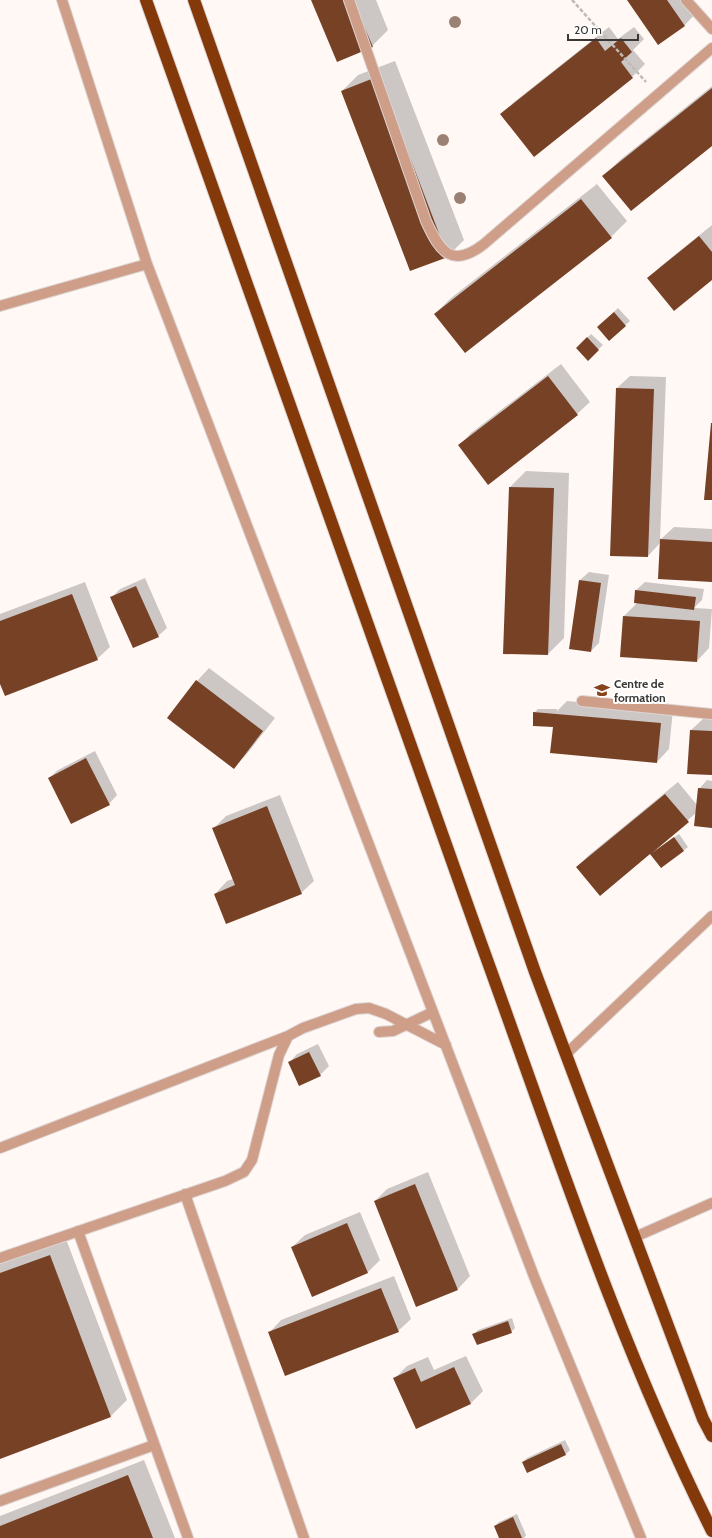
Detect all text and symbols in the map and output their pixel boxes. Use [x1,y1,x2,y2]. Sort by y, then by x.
scale bar [568,16,638,42]
text: 20 m [574,22,602,37]
place label: Centre de formation [614,676,666,705]
school or university icon: Centre de formation [593,681,611,699]

